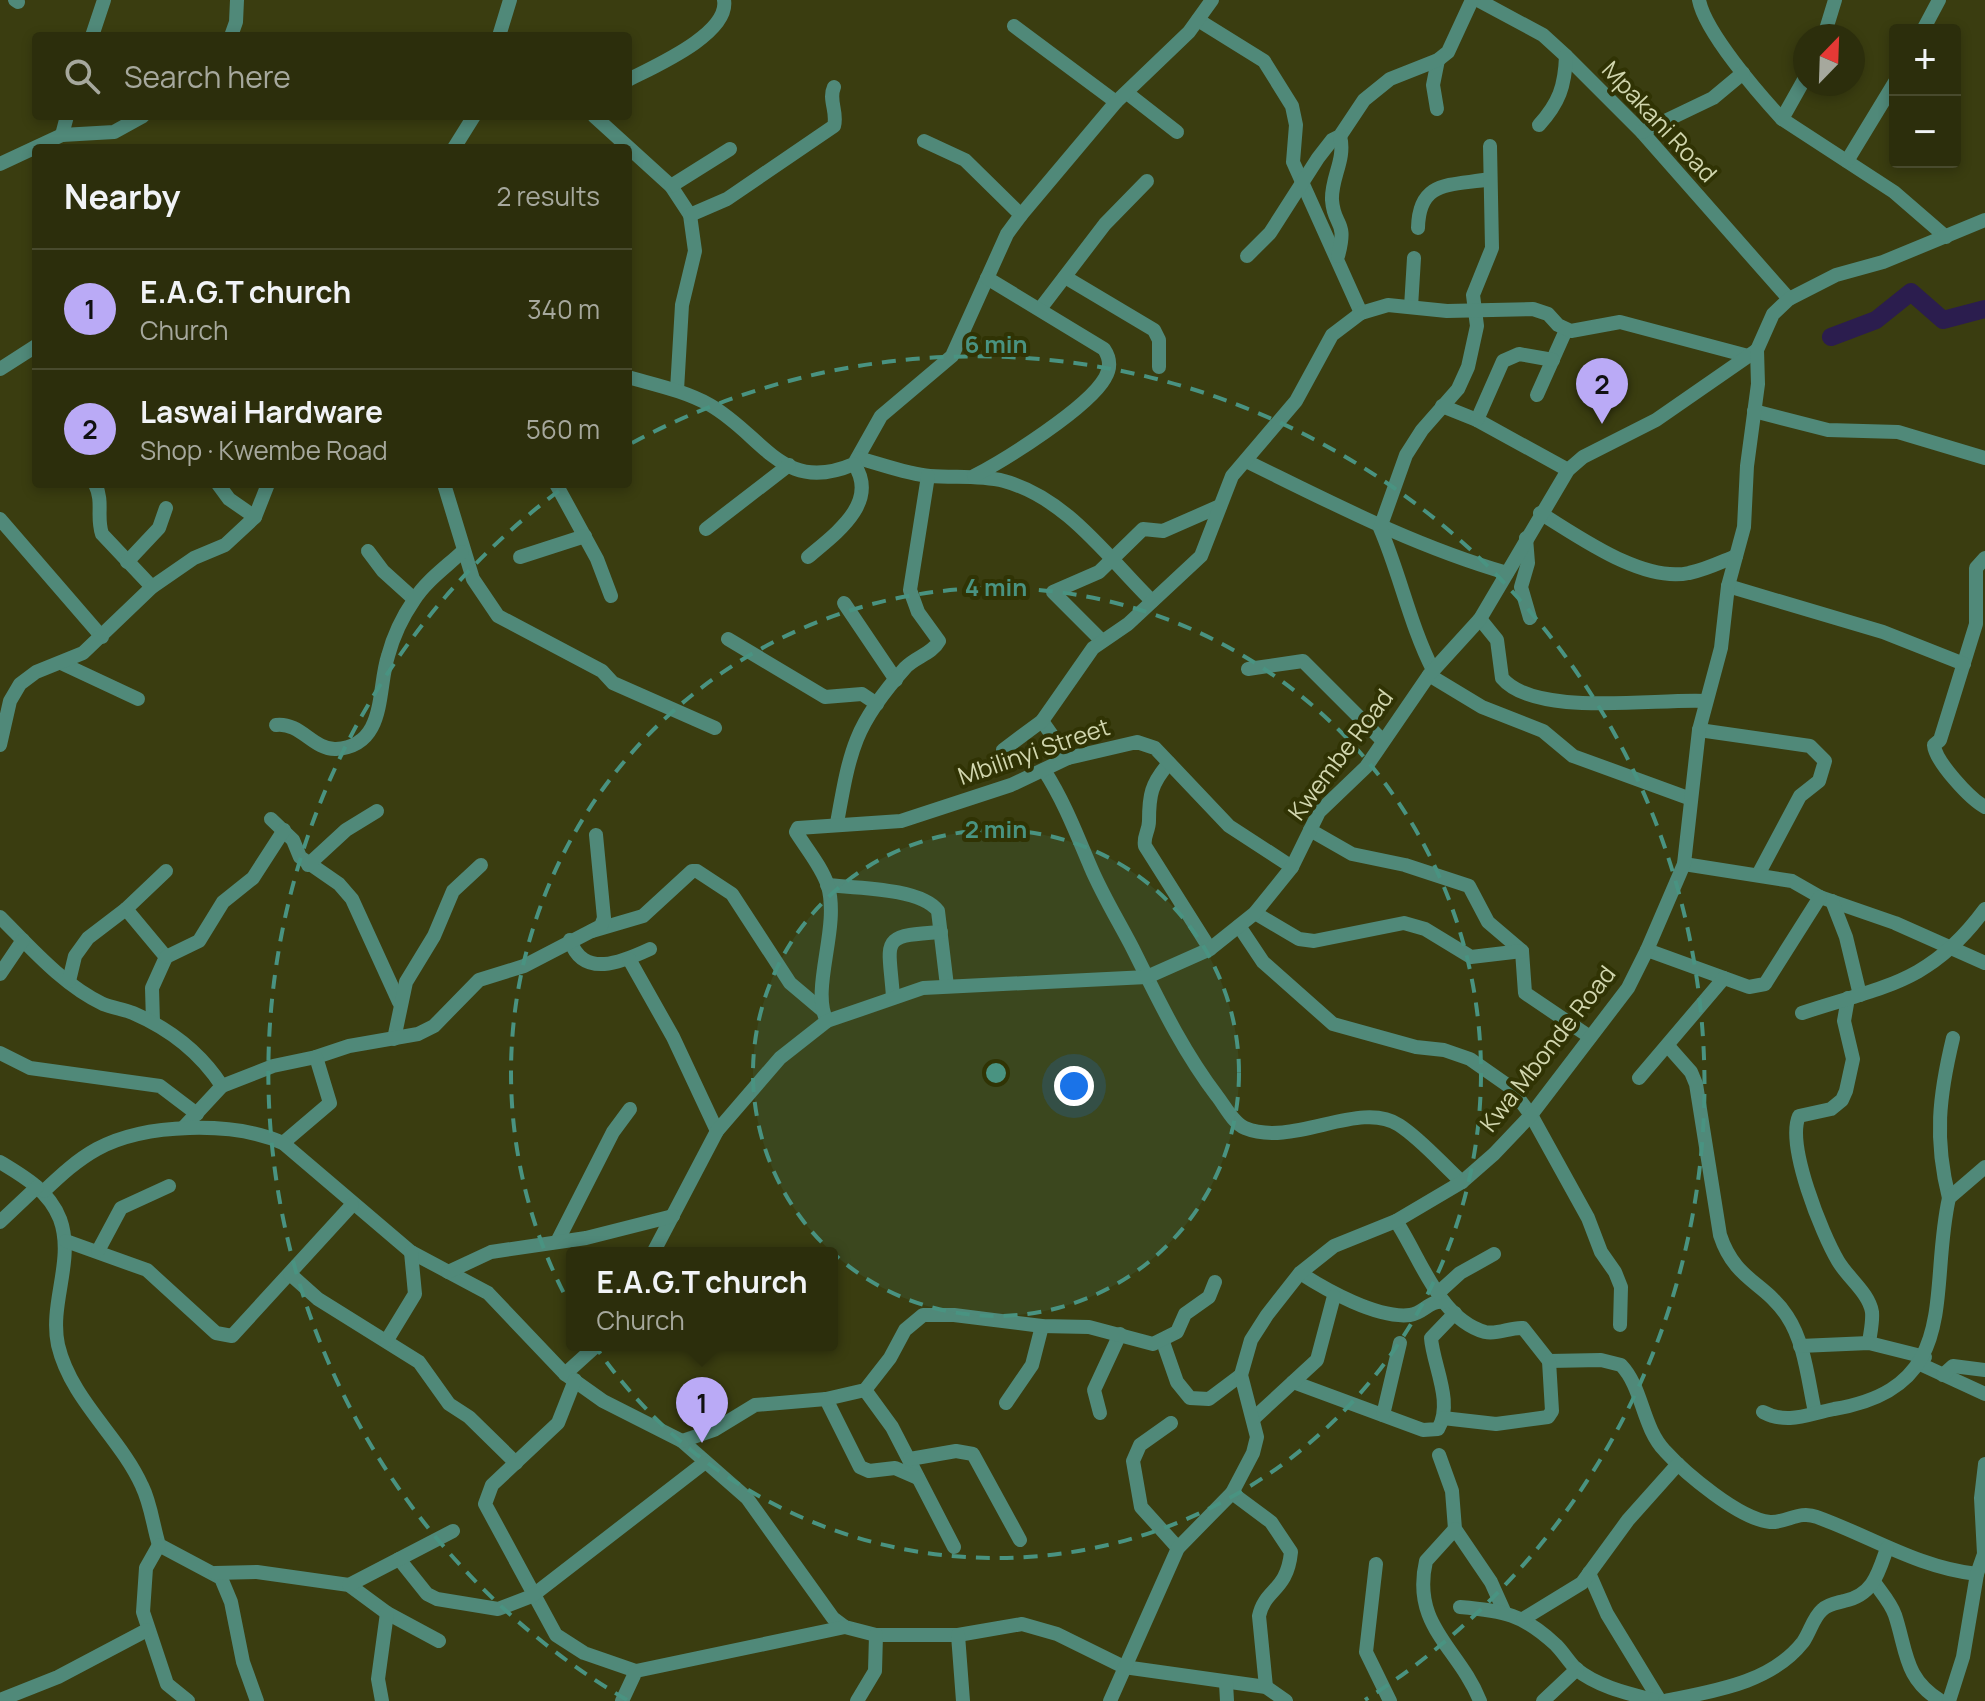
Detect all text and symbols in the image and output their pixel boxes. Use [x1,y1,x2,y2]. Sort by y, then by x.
north arrow [1793,24,1865,96]
map controls [1889,24,1961,168]
button: + [1889,24,1961,96]
search box [32,32,632,120]
street label: Mpakani Road [1595,53,1725,189]
icon: search [60,54,104,98]
text: Search here [124,56,291,97]
button: − [1889,96,1961,168]
text: Nearby [64,173,180,219]
text: 2 results [496,178,600,214]
text: E.A.G.T church [140,271,351,312]
text: 1 [84,291,96,327]
text: 340 m [527,291,600,327]
text: Church [140,312,228,348]
text: 6 min [964,327,1028,360]
pin: 2 [1576,358,1628,424]
text: Laswai Hardware [140,391,383,432]
text: 2 [82,411,98,447]
text: 560 m [526,411,600,447]
text: Shop · Kwembe Road [140,432,388,468]
text: 4 min [965,570,1027,603]
street label: Kwembe Road [1280,682,1400,826]
street label: Mbilinyi Street [953,709,1114,792]
text: 2 min [965,812,1027,845]
street label: Kwa Mbonde Road [1471,958,1622,1138]
centre of rings [982,1059,1010,1087]
your location [1054,1066,1094,1106]
popup [566,1247,838,1351]
text: E.A.G.T church [596,1261,808,1302]
text: Church [596,1302,685,1338]
pin: 1 [676,1377,728,1443]

